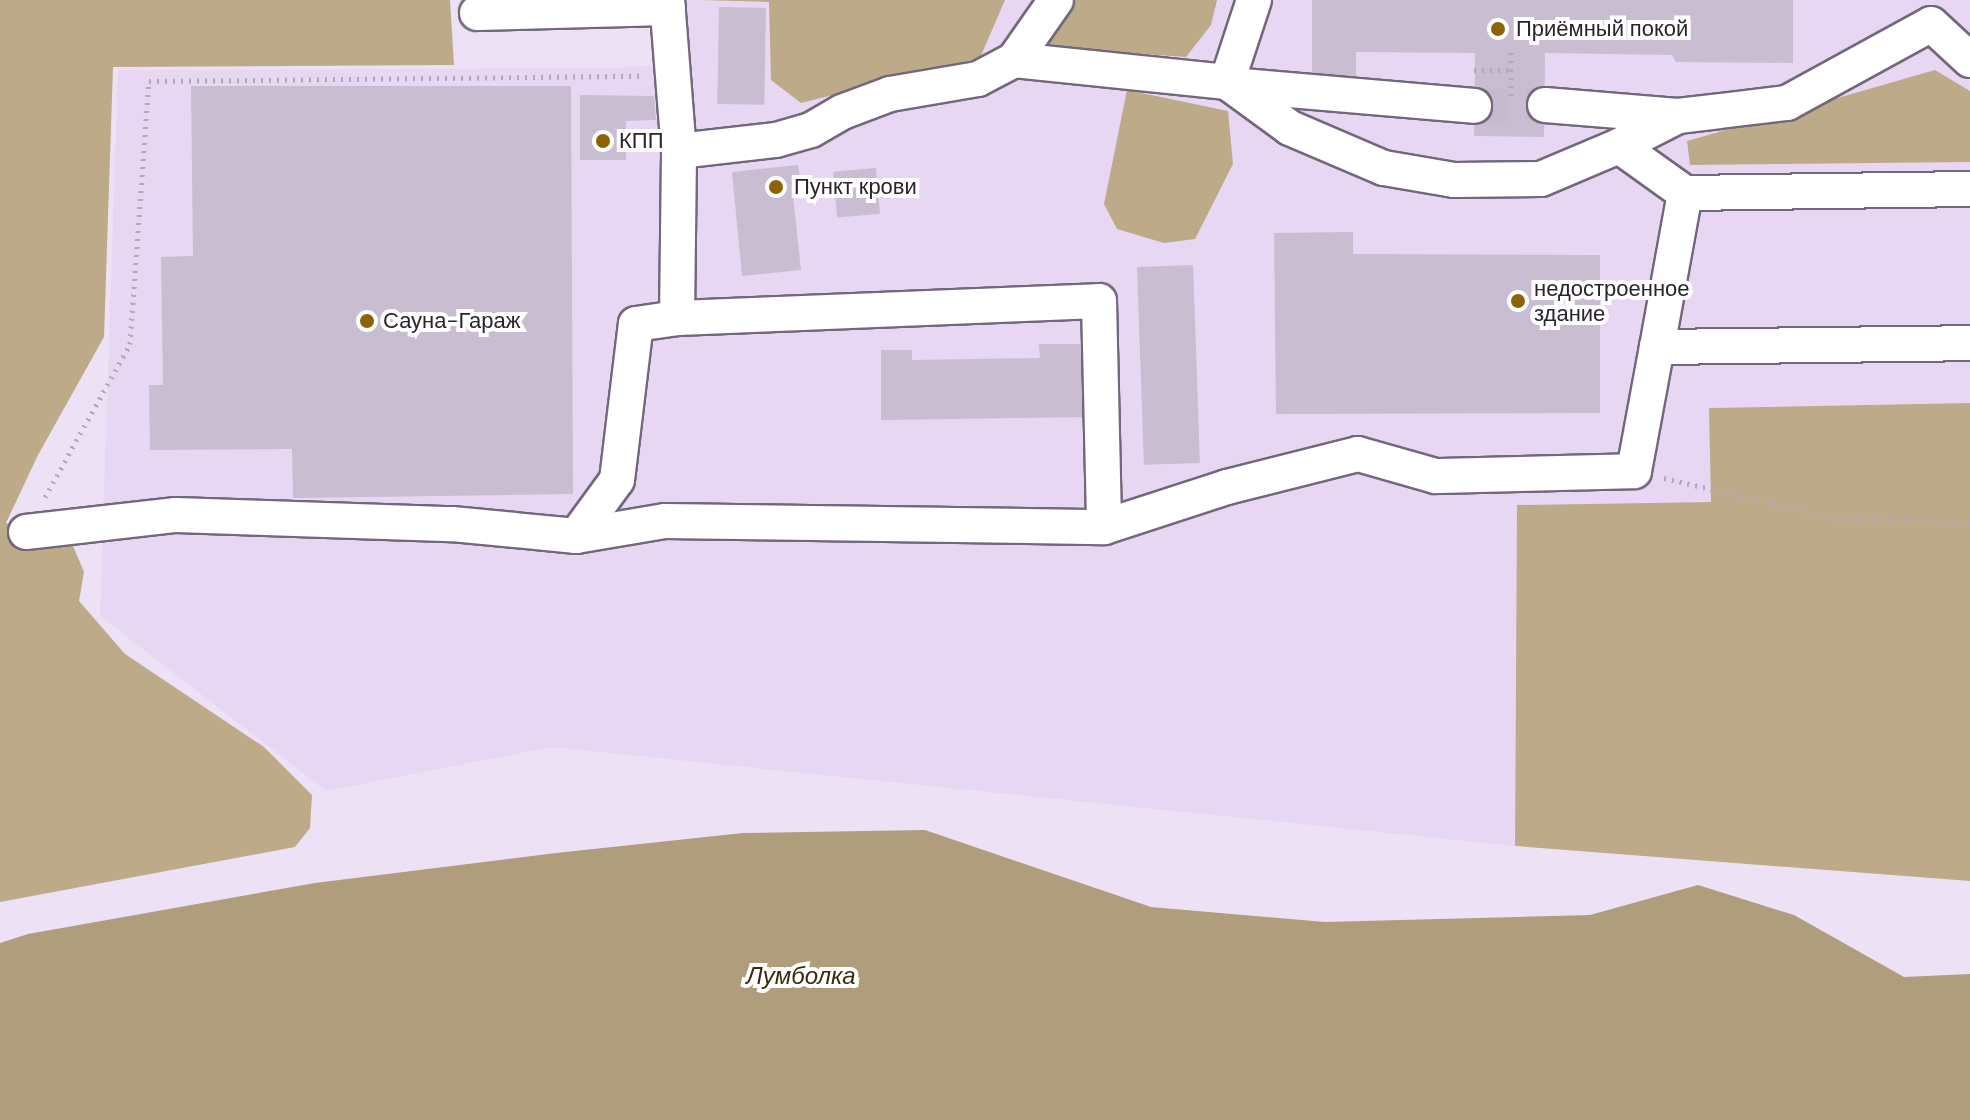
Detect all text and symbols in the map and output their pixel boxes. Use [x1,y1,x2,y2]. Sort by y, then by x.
place label: Приёмный покой [1516,16,1688,42]
marker: Приёмный покой [1487,18,1509,40]
place label: КПП [619,128,663,154]
marker: КПП [594,132,612,150]
place label: Пункт крови [794,174,917,200]
marker: Пункт крови [765,176,787,198]
place label: недостроенное здание [1534,275,1690,326]
marker: недостроенное здание [1509,292,1527,310]
place label: Сауна-Гараж [383,308,521,334]
marker: Сауна-Гараж [358,312,376,330]
water label: Лумболка [746,962,856,990]

